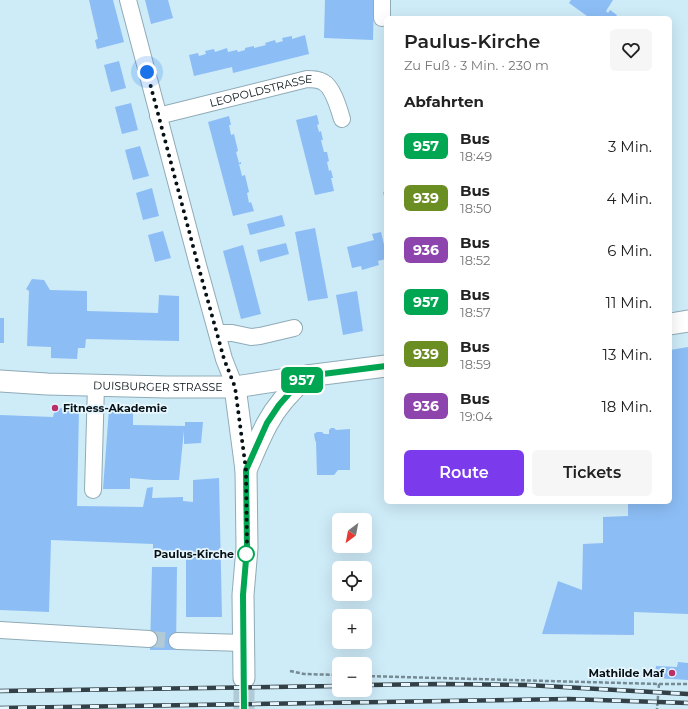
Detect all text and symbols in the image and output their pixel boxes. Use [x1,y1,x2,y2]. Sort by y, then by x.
button: heart [610,29,652,71]
text: Paulus-Kirche [404,30,540,53]
text: Zu Fuß · 3 Min. · 230 m [404,57,549,73]
your location [137,62,157,82]
street label: LEOPOLDSTRASSE [208,72,312,110]
text: Abfahrten [404,92,484,111]
text: Bus [460,129,490,148]
text: 957 [413,137,439,155]
text: 3 Min. [608,137,652,156]
text: 18:49 [460,148,492,164]
text: Bus [460,181,490,200]
text: 939 [413,189,439,207]
text: 4 Min. [606,189,652,208]
text: 18:50 [460,200,492,216]
text: Bus [460,233,490,252]
text: 936 [413,241,439,259]
text: 6 Min. [607,241,652,260]
text: 18:52 [460,252,490,268]
text: Bus [460,285,490,304]
text: 957 [413,293,439,311]
text: 11 Min. [606,293,652,312]
text: 18:57 [460,304,491,320]
text: Bus [460,337,490,356]
text: 939 [413,345,439,363]
text: 13 Min. [603,345,652,364]
text: 18:59 [460,356,491,372]
line badge: 957 [279,367,325,393]
text: 957 [289,371,315,389]
street label: DUISBURGER STRASSE [93,378,223,394]
text: Bus [460,389,490,408]
text: 936 [413,397,439,415]
text: 18 Min. [601,397,652,416]
place label: Fitness-Akademie [63,401,167,415]
marker: Fitness-Akademie [50,403,60,413]
text: 19:04 [460,408,493,424]
button: Route [404,450,524,496]
button: Tickets [532,450,652,496]
north arrow [332,513,372,553]
map controls [332,513,372,697]
marker: Paulus-Kirche [237,545,255,563]
place label: Paulus-Kirche [154,547,234,561]
button: locate [332,561,372,601]
button: + [332,609,372,649]
button: − [332,657,372,697]
place label: Mathilde Maf [588,666,665,680]
marker: Mathilde Maf [667,668,677,678]

